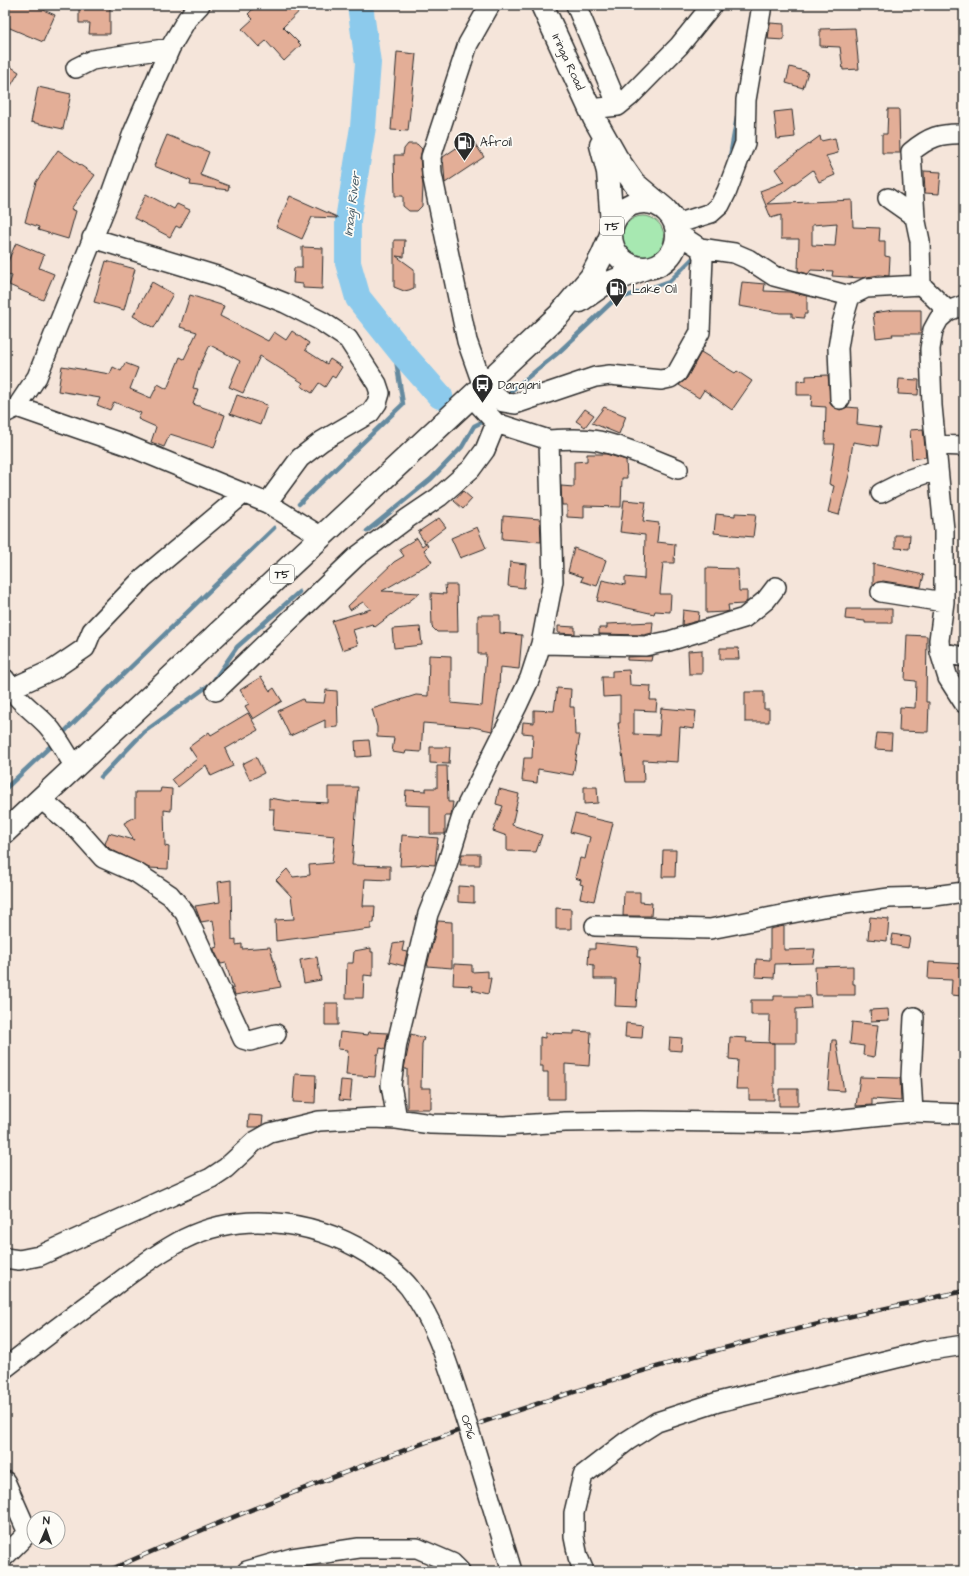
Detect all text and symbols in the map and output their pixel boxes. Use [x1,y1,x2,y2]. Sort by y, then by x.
street label: Iringa Road [547,31,589,94]
fuel station icon: Afroil [451,129,477,162]
place label: Afroil [480,134,512,151]
water label: Imagi River [339,169,366,237]
road number: T5 [600,217,624,235]
fuel station icon: Lake Oil [603,276,629,309]
place label: Lake Oil [632,281,677,298]
bus stop icon: Darajani [469,372,495,405]
place label: Darajani [498,377,541,394]
road number: T5 [270,565,294,583]
street label: OP16 [456,1413,480,1442]
north arrow [26,1510,66,1550]
text: N [43,1513,50,1528]

